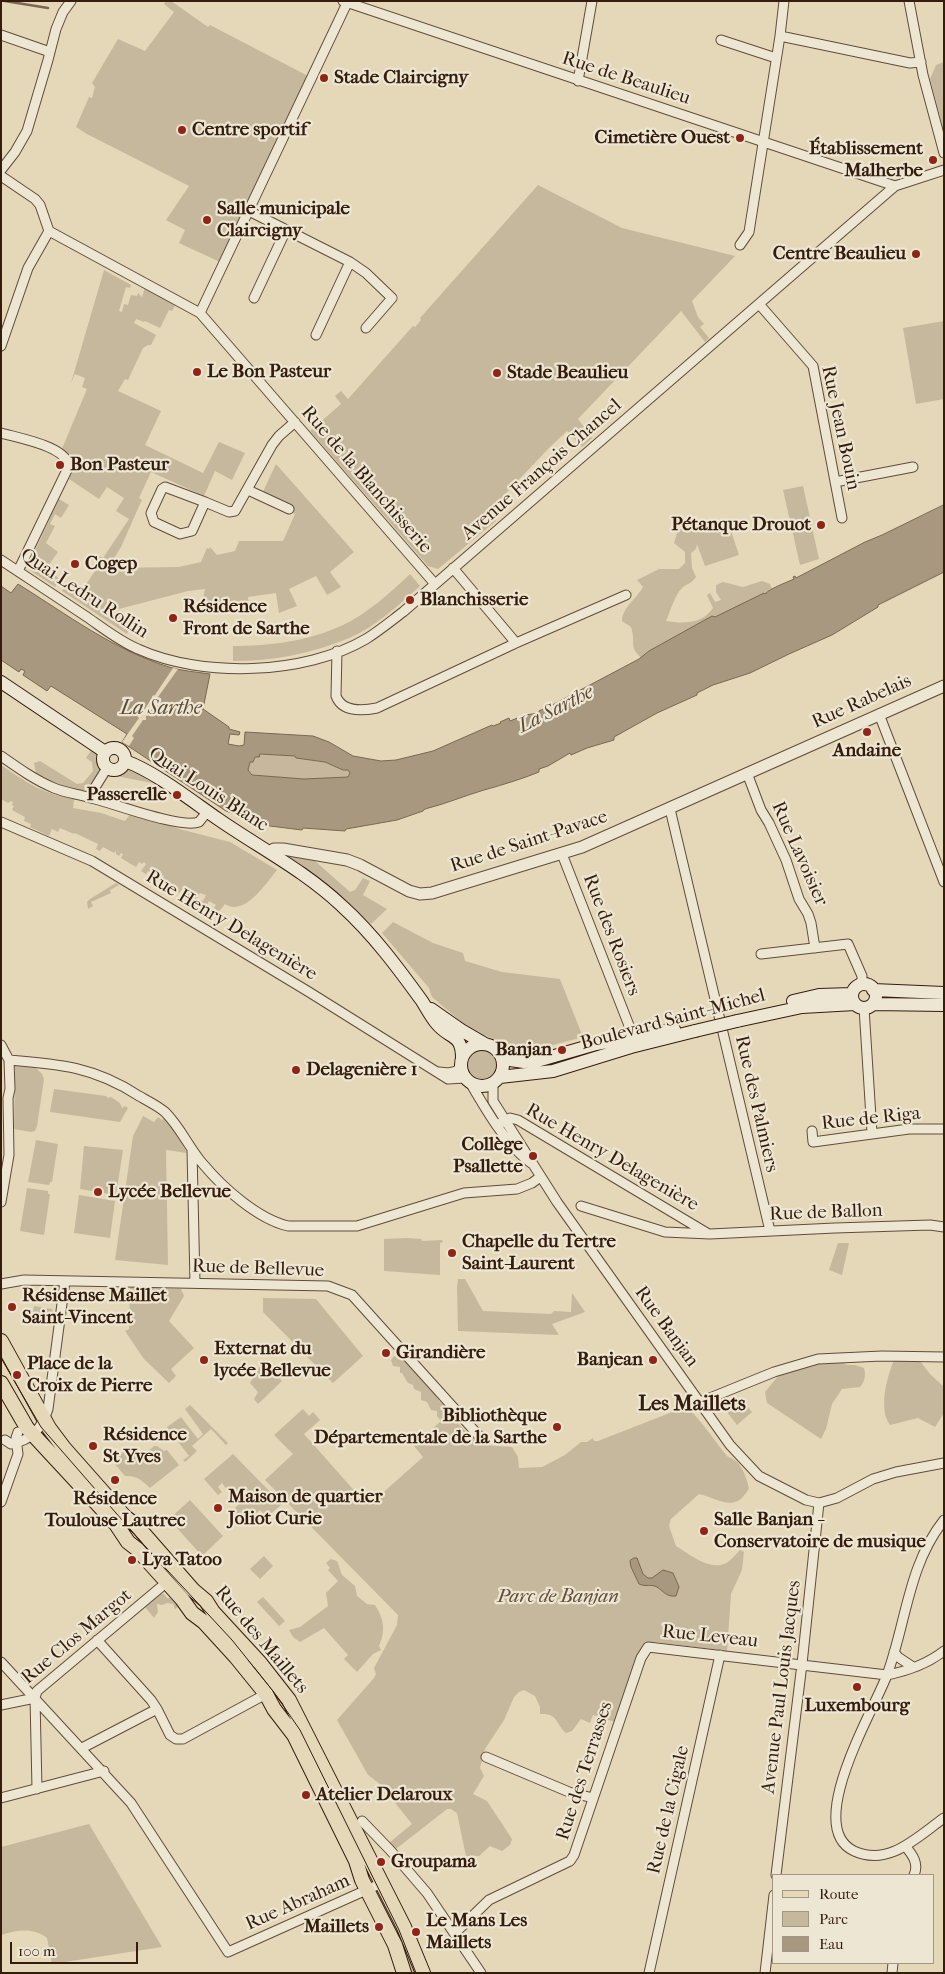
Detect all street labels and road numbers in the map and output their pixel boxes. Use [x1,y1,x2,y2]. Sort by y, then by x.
street label: Rue de Beaulieu [559,48,693,110]
street label: Rue Jean Bouin [816,364,864,492]
street label: Avenue François Chancel [458,394,626,546]
street label: Rue de la Blanchisserie [296,402,436,558]
street label: Quai Ledru Rollin [16,544,152,644]
street label: Rue Rabelais [809,670,915,734]
street label: Quai Louis Blanc [144,743,272,837]
street label: Rue Lavoisier [766,798,832,910]
street label: Rue de Saint-Pavace [448,806,610,878]
street label: Rue Henry Delagenière [141,866,321,986]
street label: Rue des Rosiers [577,871,645,999]
street label: Boulevard Saint-Michel [578,984,768,1056]
street label: Rue des Palmiers [729,1033,783,1175]
street label: Rue Henry Delagenière [522,1099,702,1217]
street label: Rue de Riga [820,1102,922,1136]
street label: Rue de Ballon [769,1200,883,1226]
street label: Rue de Bellevue [191,1255,325,1283]
street label: Rue Banjan [629,1282,703,1372]
street label: Avenue Paul Louis Jacques [758,1579,806,1795]
street label: Rue des Maillets [209,1581,313,1699]
street label: Rue Clos Margot [17,1584,137,1690]
street label: Rue Leveau [661,1621,759,1653]
street label: Rue des Terrasses [552,1699,618,1843]
street label: Rue de la Cigale [643,1744,695,1876]
street label: Rue Abraham [242,1870,354,1936]

